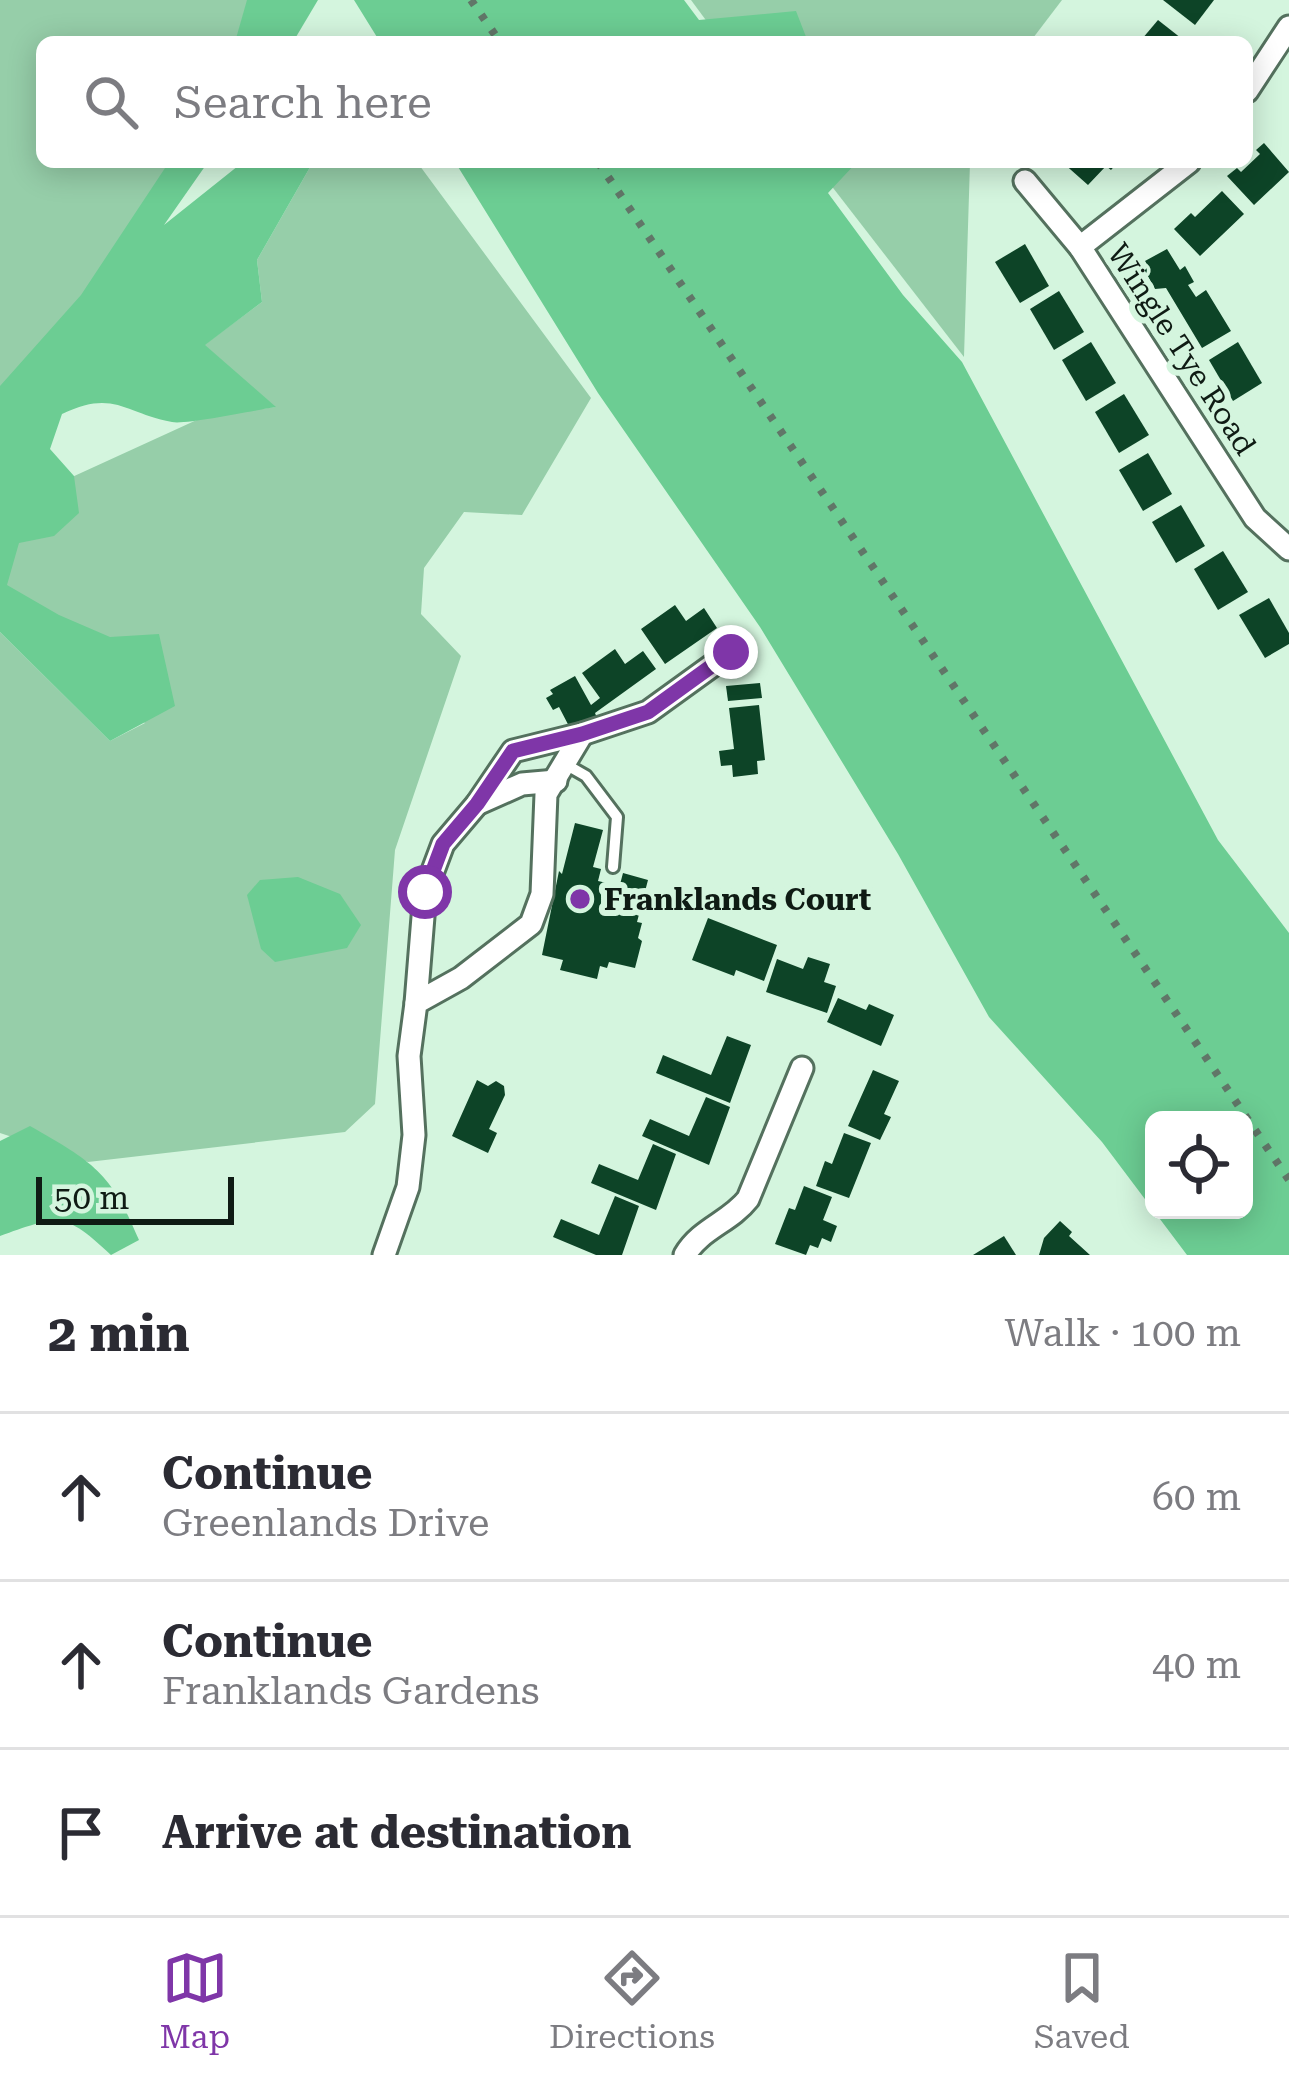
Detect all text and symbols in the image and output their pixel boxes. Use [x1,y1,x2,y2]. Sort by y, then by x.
search box [36,36,1253,168]
icon: search [78,69,144,135]
text: Search here [174,76,432,129]
street label: Wingle Tye Road [1101,237,1263,461]
route end [704,625,758,679]
route start [398,865,452,919]
place label: Franklands Court [604,882,871,917]
marker: Franklands Court [567,886,593,912]
map controls [1145,1111,1253,1219]
button: locate [1145,1111,1253,1219]
scale bar [36,1171,234,1224]
text: 50 m [54,1178,129,1217]
text: 2 min [48,1304,190,1363]
text: Walk · 100 m [1005,1310,1241,1356]
text: Continue [162,1447,373,1500]
icon: ahead [48,1464,114,1530]
text: 60 m [1152,1474,1241,1520]
text: Greenlands Drive [162,1500,489,1546]
text: Continue [162,1615,373,1668]
icon: ahead [48,1632,114,1698]
text: 40 m [1152,1642,1241,1688]
text: Franklands Gardens [162,1668,540,1714]
icon: arrive [48,1800,114,1866]
text: Arrive at destination [162,1806,631,1859]
tab: Map [159,1945,230,2056]
tab: Directions [549,1945,715,2056]
tab: Saved [1034,1945,1130,2056]

